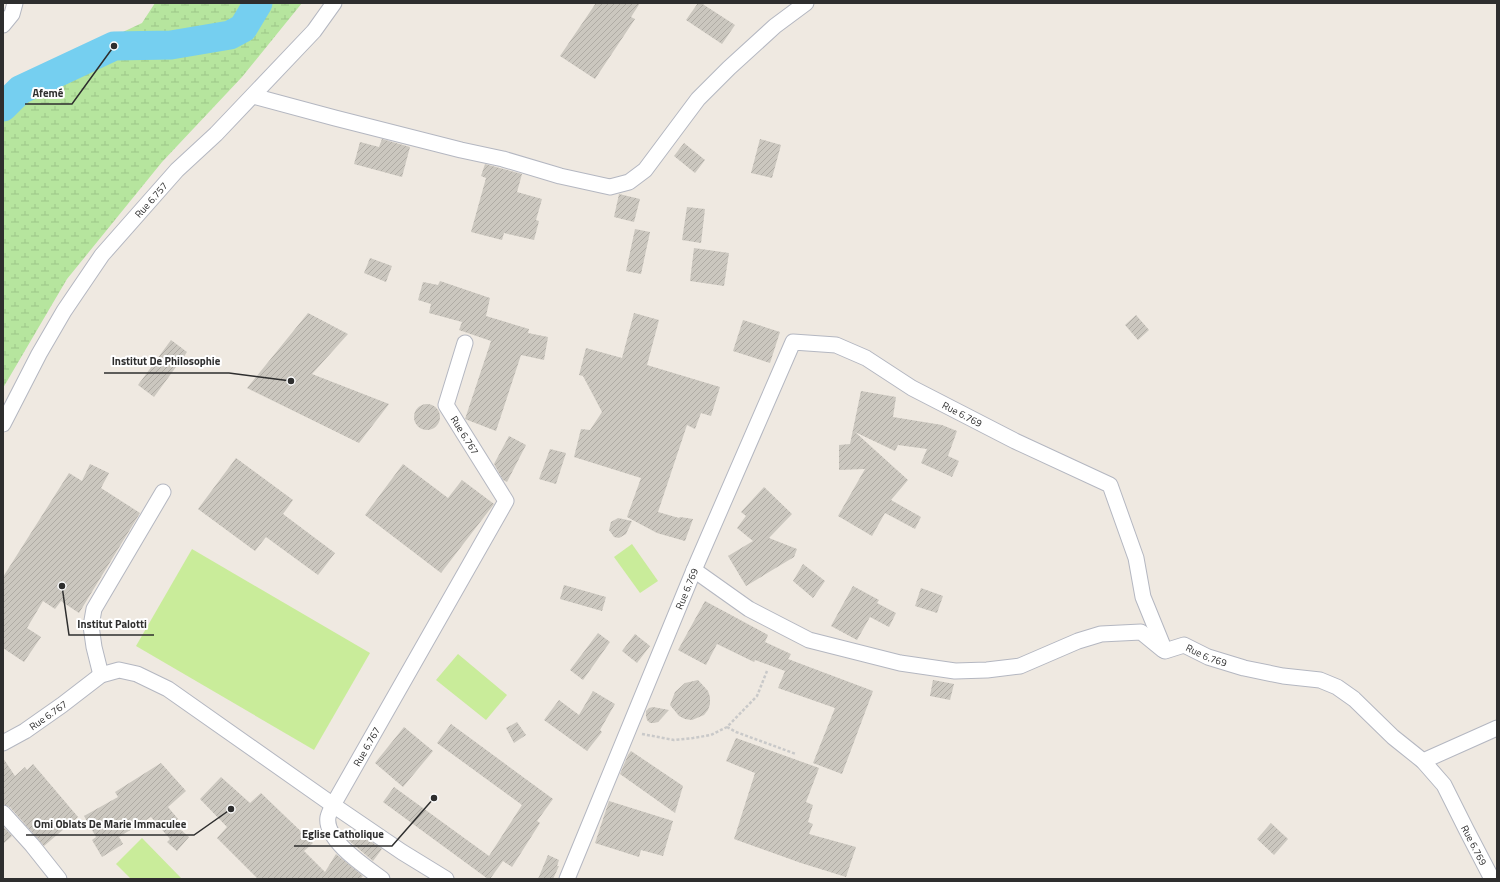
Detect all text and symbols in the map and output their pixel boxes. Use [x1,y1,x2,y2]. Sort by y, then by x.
callout: Afemé [25,81,72,104]
text: Afemé [33,85,64,101]
street label: Rue 6.757 [131,179,171,221]
callout: Institut De Philosophie [104,350,229,373]
text: Institut De Philosophie [112,353,221,369]
street label: Rue 6.769 [939,398,985,431]
street label: Rue 6.767 [447,413,482,458]
street label: Rue 6.769 [672,566,702,612]
callout: Institut Palotti [69,612,154,635]
text: Institut Palotti [77,616,147,632]
street label: Rue 6.769 [1183,640,1229,670]
street label: Rue 6.767 [26,697,70,734]
street label: Rue 6.767 [349,724,384,769]
callout: Omi Oblats De Marie Immaculee [26,812,194,835]
text: Omi Oblats De Marie Immaculee [34,816,187,832]
callout: Eglise Catholique [294,823,392,846]
street label: Rue 6.769 [1457,823,1491,868]
text: Eglise Catholique [302,826,384,842]

